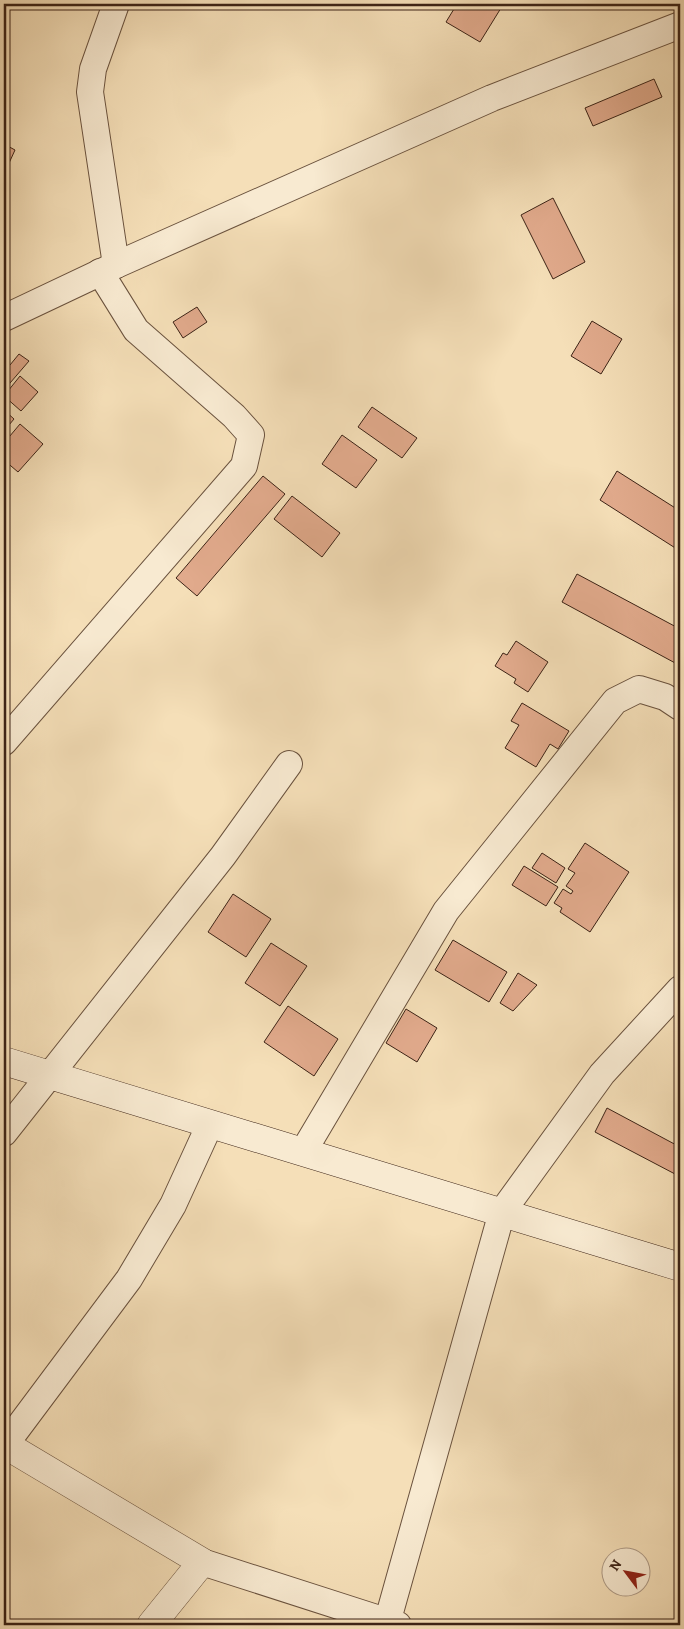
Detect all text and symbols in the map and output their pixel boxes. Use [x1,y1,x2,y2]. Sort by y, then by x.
north arrow [602,1546,652,1596]
text: N [605,1556,626,1575]

